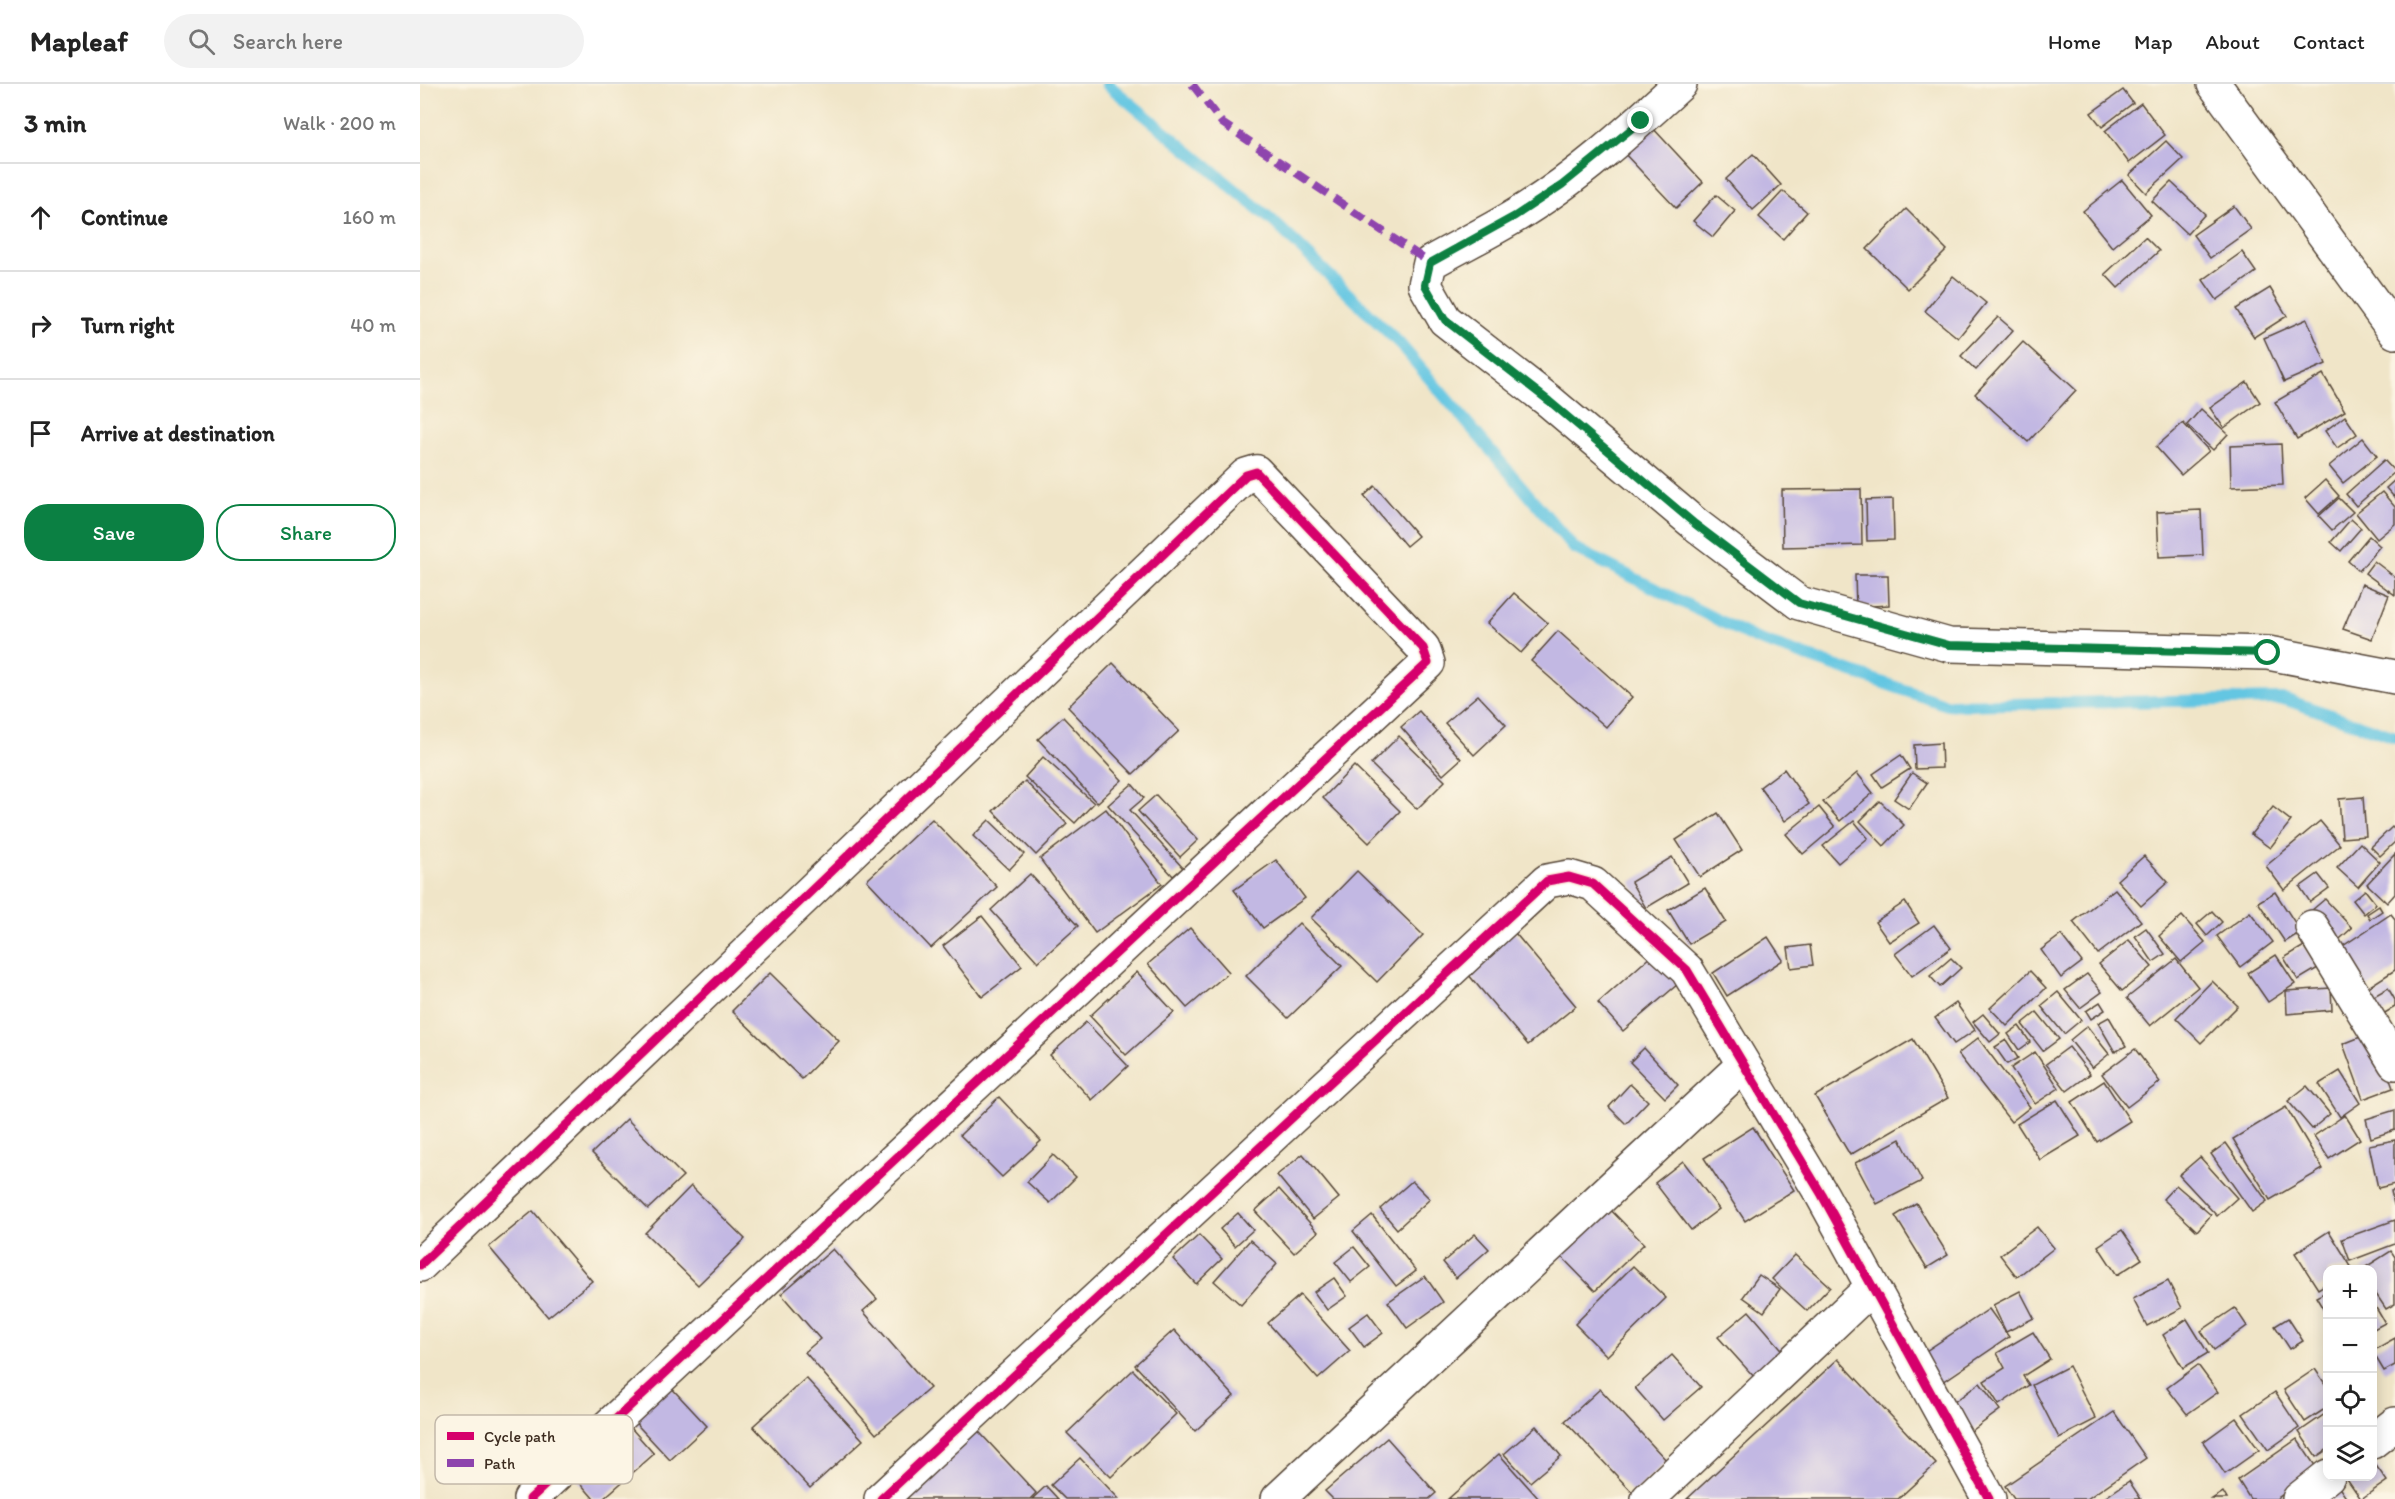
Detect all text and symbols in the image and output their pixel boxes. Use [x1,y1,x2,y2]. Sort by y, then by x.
search box [164,14,584,68]
text: Mapleaf [30,24,128,58]
icon: search [185,25,218,58]
text: Search here [233,28,343,55]
text: Home [2048,29,2101,54]
text: Map [2134,29,2173,54]
text: About [2206,29,2260,54]
text: Contact [2293,29,2365,54]
text: 3 min [24,107,86,139]
route end [1627,107,1653,133]
text: Walk · 200 m [283,111,396,135]
icon: ahead [24,201,57,234]
text: Continue [81,204,168,231]
text: 160 m [343,205,396,229]
icon: right [24,309,57,342]
text: Turn right [81,312,175,339]
text: 40 m [350,313,396,337]
icon: arrive [24,417,57,450]
text: Arrive at destination [81,420,275,447]
button: Save [24,504,204,561]
button: Share [216,504,396,561]
route start [2254,639,2280,665]
map controls [2323,1265,2377,1481]
button: + [2323,1265,2377,1319]
button: − [2323,1319,2377,1373]
button: locate [2323,1373,2377,1427]
legend [435,1415,633,1484]
text: Cycle path [484,1427,556,1446]
button: layers [2323,1427,2377,1481]
text: Path [484,1454,515,1473]

